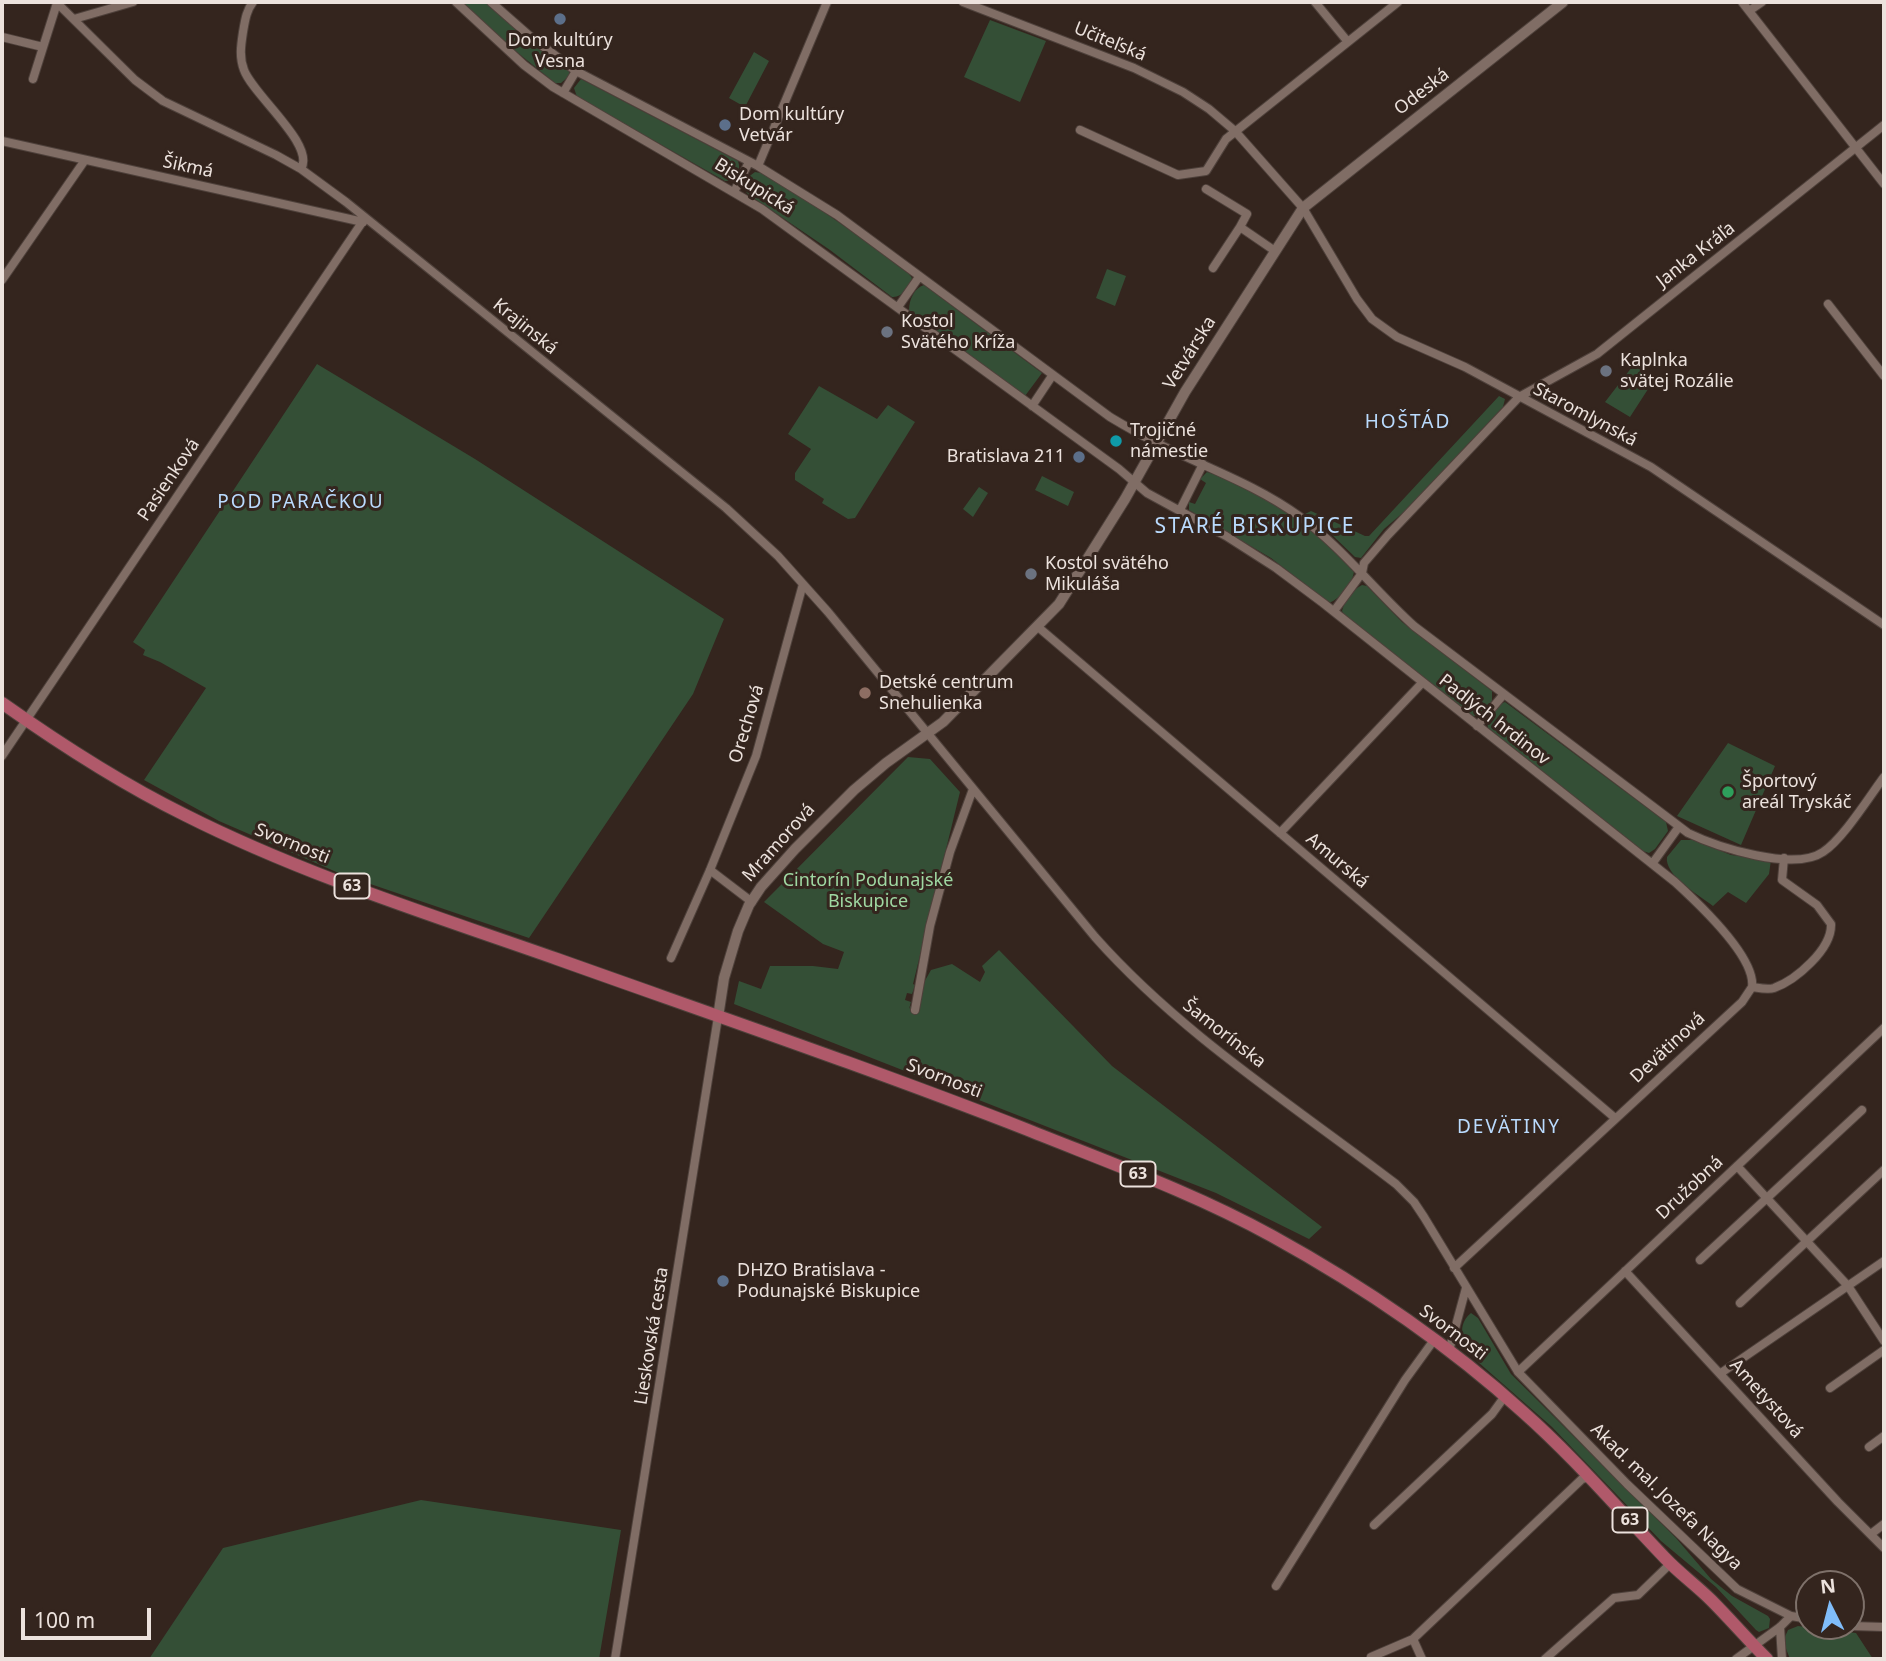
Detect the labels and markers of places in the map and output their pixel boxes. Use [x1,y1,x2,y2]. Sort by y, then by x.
marker: Dom kultúry Vesna [552,11,568,27]
place label: Dom kultúry Vesna [507,30,613,72]
place label: Dom kultúry Vetvár [739,104,844,146]
marker: Dom kultúry Vetvár [717,117,733,133]
place label: Kostol Svätého Kríža [901,311,1015,354]
marker: Kostol Svätého Kríža [879,324,895,340]
place label: Kaplnka svätej Rozálie [1620,350,1734,392]
marker: Kaplnka svätej Rozálie [1598,363,1614,379]
place label: Trojičné námestie [1130,420,1208,462]
marker: Trojičné námestie [1108,433,1124,449]
place label: Bratislava 211 [947,446,1065,468]
marker: Bratislava 211 [1071,449,1087,465]
place label: Kostol svätého Mikuláša [1045,553,1169,596]
marker: Kostol svätého Mikuláša [1023,566,1039,582]
place label: Detské centrum Snehulienka [879,672,1014,714]
marker: Detské centrum Snehulienka [857,685,873,701]
place label: Športový areál Tryskáč [1742,771,1851,814]
marker: Športový areál Tryskáč [1720,784,1736,800]
place label: DHZO Bratislava - Podunajské Biskupice [737,1260,920,1302]
marker: DHZO Bratislava - Podunajské Biskupice [715,1273,731,1289]

